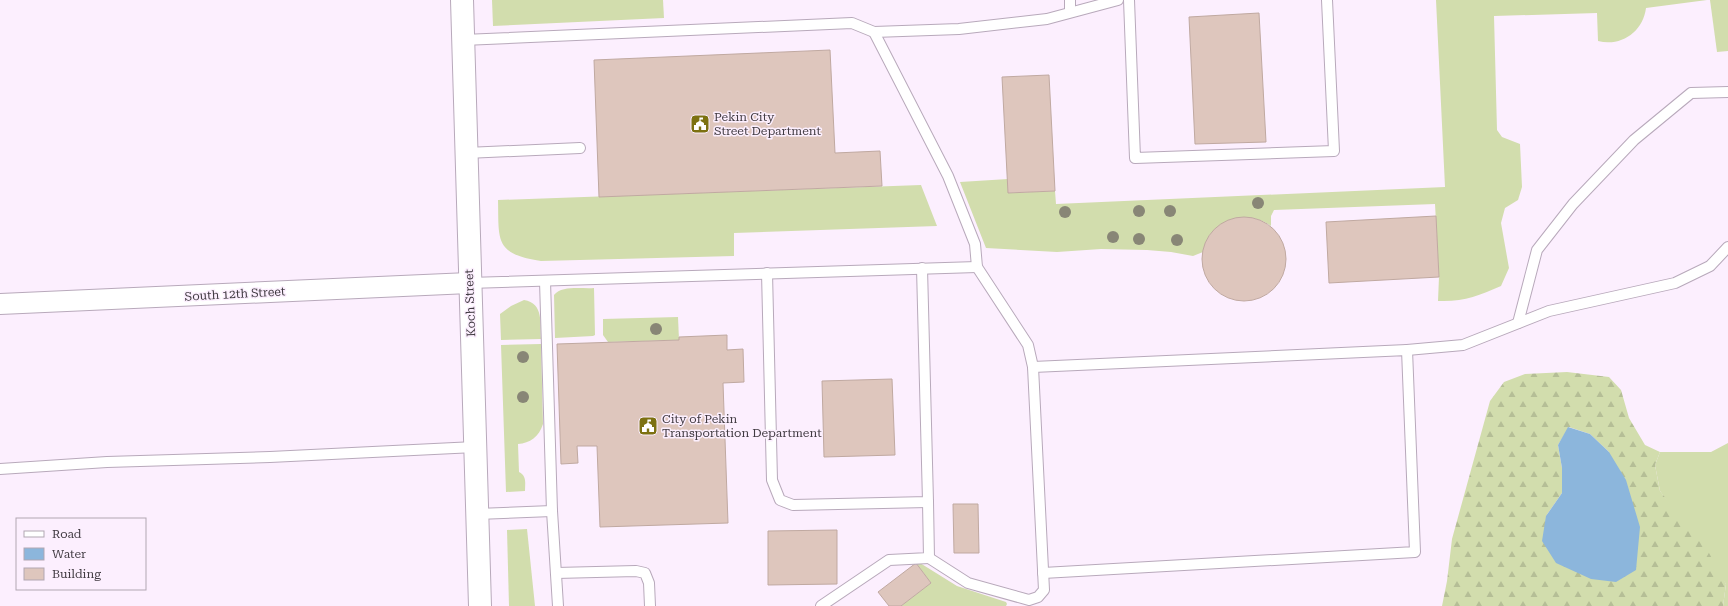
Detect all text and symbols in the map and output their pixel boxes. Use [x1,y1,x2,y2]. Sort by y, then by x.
place label: Pekin City Street Department [714,110,821,138]
public building icon: Pekin City Street Department [689,113,711,135]
street label: Koch Street [462,268,478,337]
street label: South 12th Street [184,284,286,304]
place label: City of Pekin Transportation Department [662,412,822,440]
public building icon: City of Pekin Transportation Department [637,415,659,437]
legend [16,518,146,590]
text: Road [52,527,82,541]
text: Water [52,547,86,561]
text: Building [52,567,101,581]

